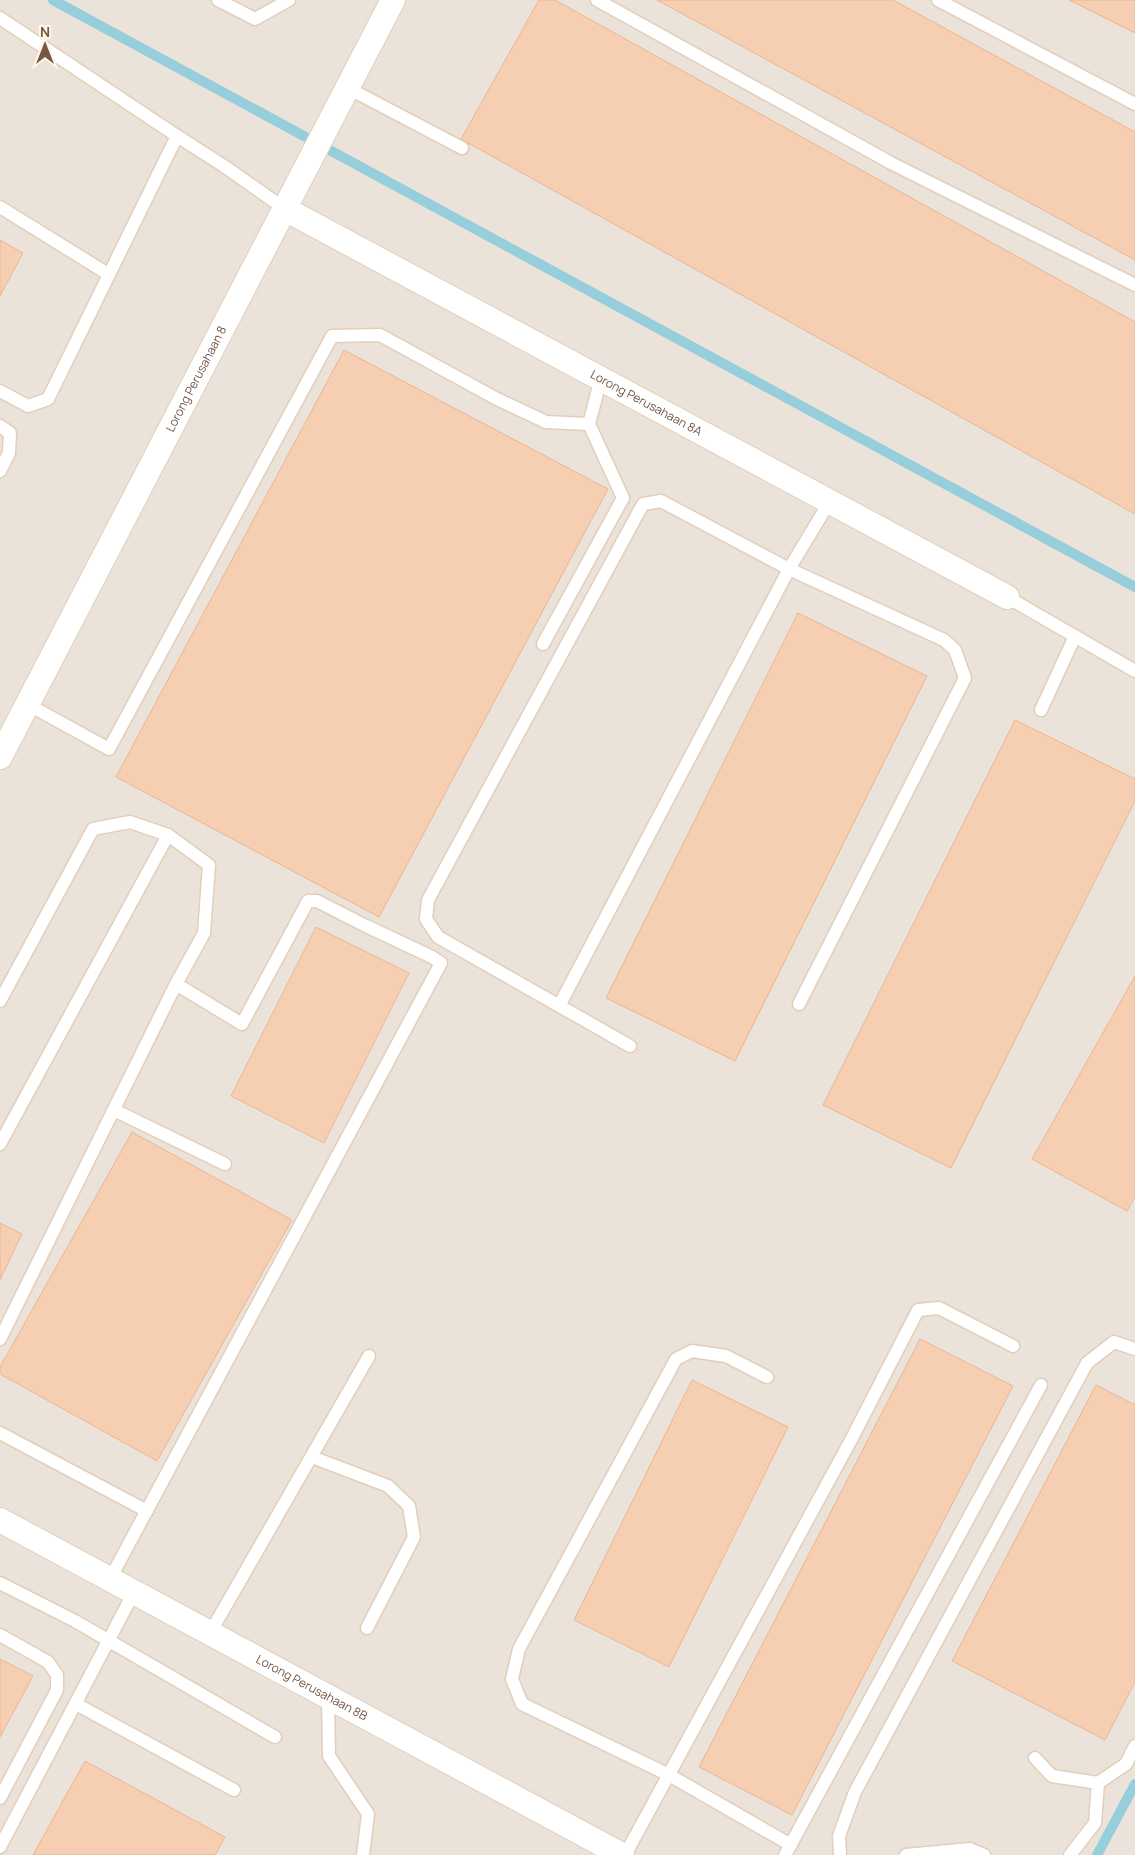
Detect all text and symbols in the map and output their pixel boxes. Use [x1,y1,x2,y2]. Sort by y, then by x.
north arrow [20,20,70,70]
text: N [40,22,50,41]
street label: Lorong Perusahaan 8 [161,323,230,434]
street label: Lorong Perusahaan 8A [588,366,706,440]
street label: Lorong Perusahaan 8B [253,1650,371,1724]

